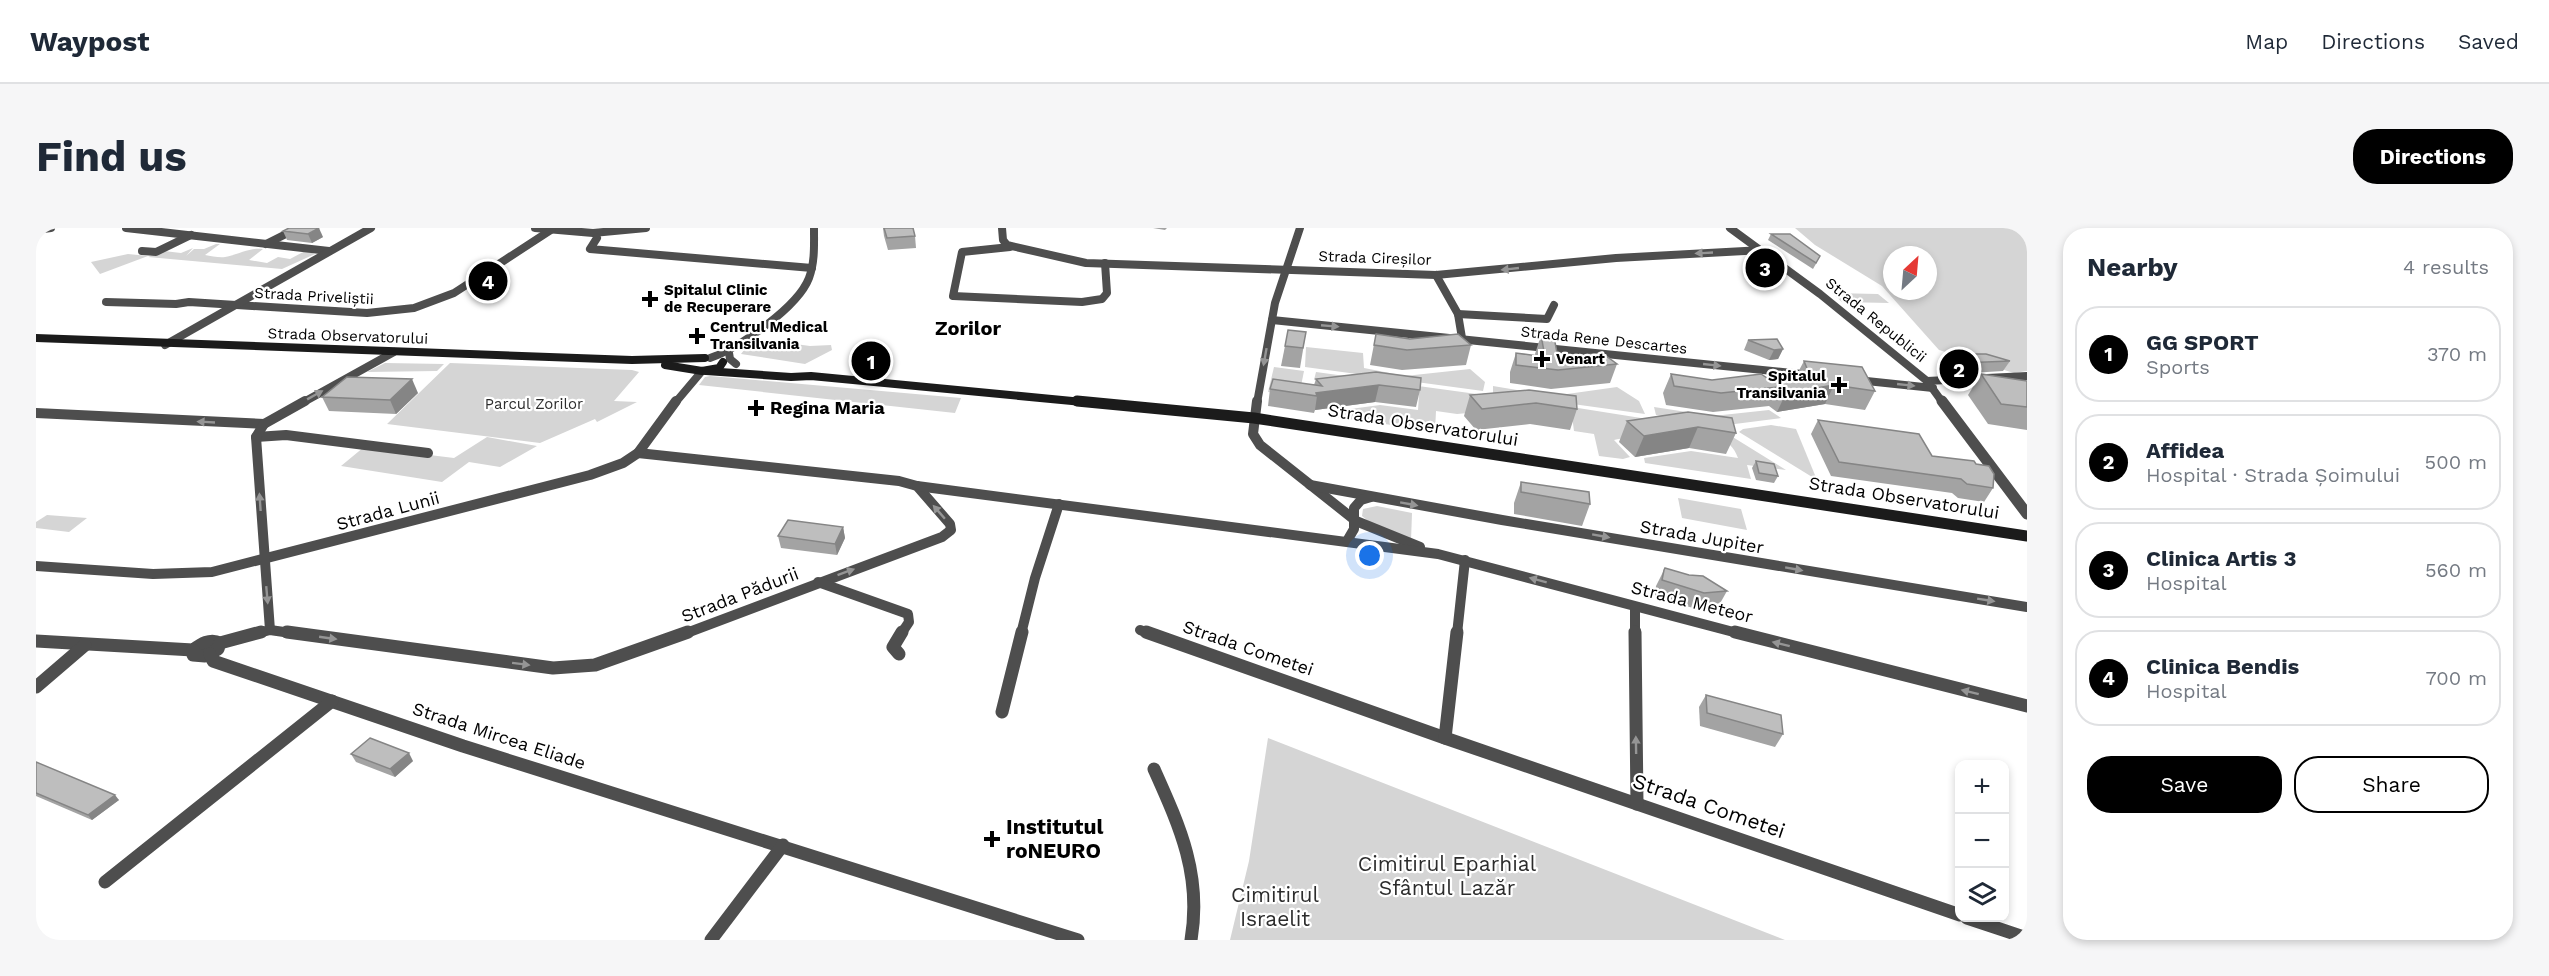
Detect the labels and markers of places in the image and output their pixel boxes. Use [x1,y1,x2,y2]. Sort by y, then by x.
pin: 3 [1746,246,1784,291]
pin: 4 [468,259,508,304]
place label: Spitalul Clinic de Recuperare [664,281,772,316]
marker: Spitalul Clinic de Recuperare [641,290,659,308]
place label: Centrul Medical Transilvania [710,318,828,353]
marker: Centrul Medical Transilvania [688,327,706,345]
pin: 1 [852,338,890,384]
pin: 2 [1940,346,1978,392]
marker: Venart [1533,350,1551,368]
place label: Venart [1556,350,1605,368]
place label: Spitalul Transilvania [1737,367,1826,402]
marker: Spitalul Transilvania [1830,376,1848,394]
place label: Regina Maria [770,397,885,418]
marker: Regina Maria [747,399,765,417]
place label: Institutul roNEURO [1006,814,1103,863]
marker: Institutul roNEURO [983,830,1001,848]

